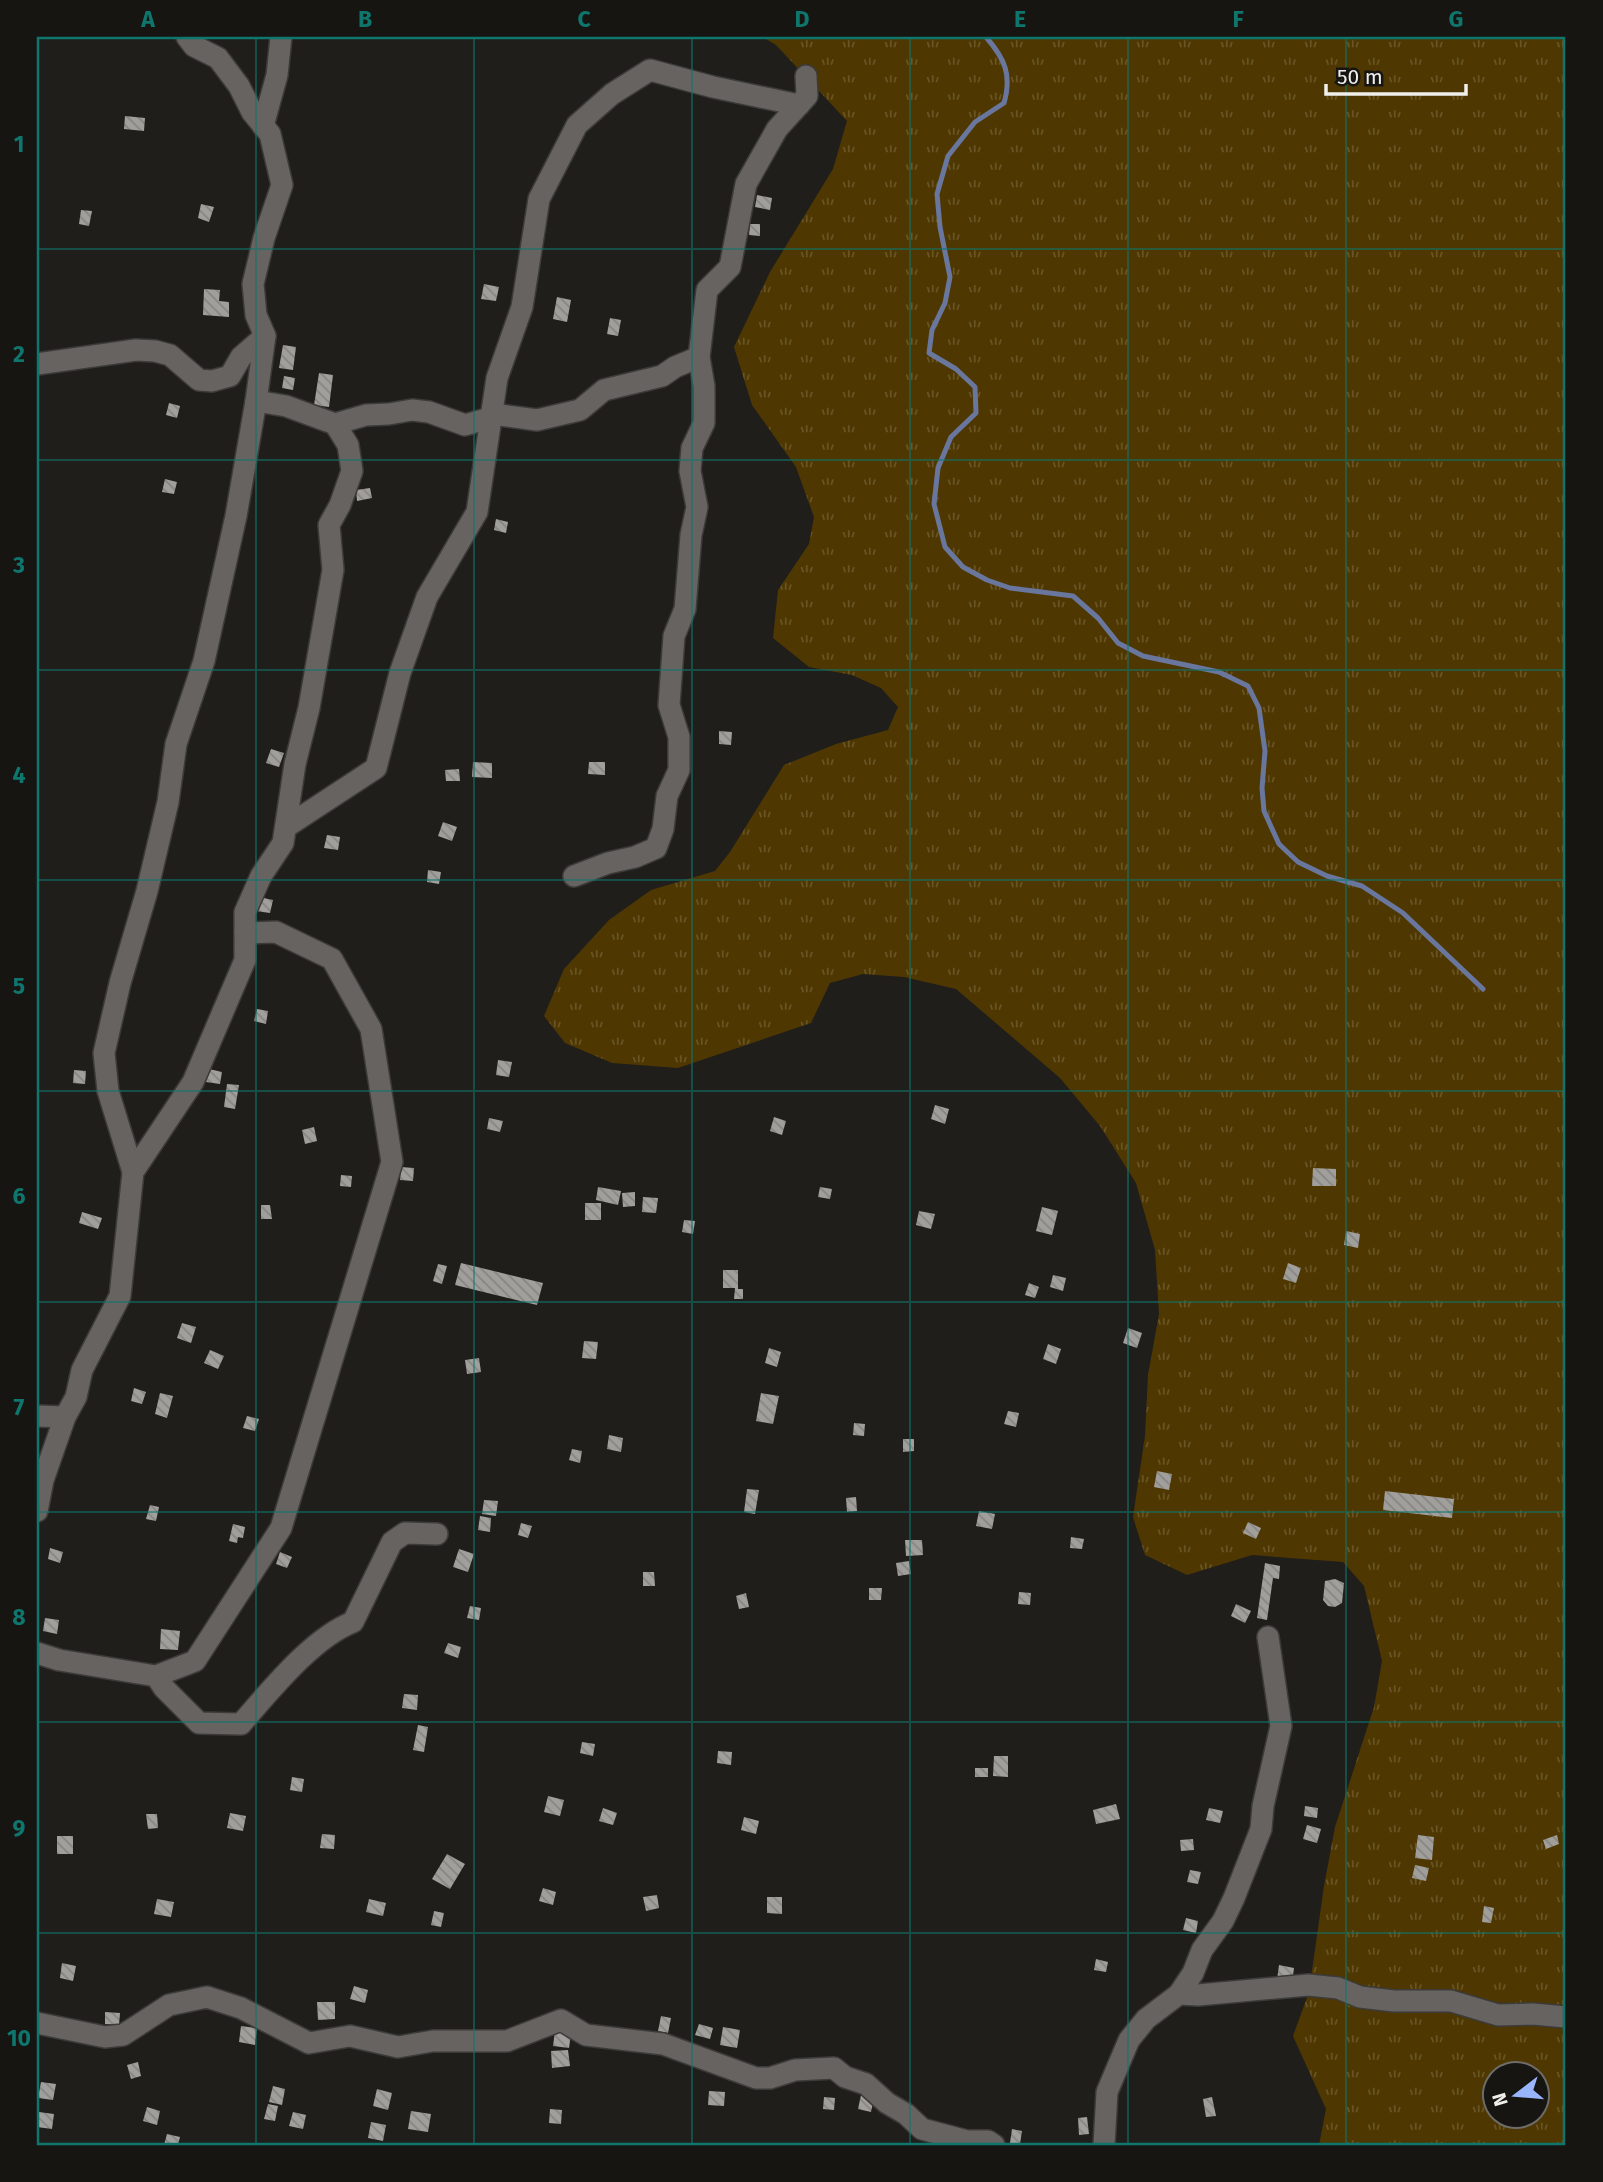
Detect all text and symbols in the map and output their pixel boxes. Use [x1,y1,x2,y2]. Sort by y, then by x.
text: A [140,5,155,33]
text: B [358,5,372,33]
text: C [577,5,591,33]
text: D [795,5,810,33]
text: E [1014,5,1026,33]
text: F [1232,5,1244,33]
text: G [1449,5,1463,33]
scale bar [1326,52,1466,96]
text: 50 m [1337,64,1383,90]
text: 1 [14,130,24,158]
text: 2 [13,340,25,368]
text: 3 [12,551,25,579]
text: 4 [13,761,26,789]
text: 5 [13,972,25,1000]
text: 6 [13,1182,26,1210]
text: 7 [14,1393,25,1421]
text: 8 [12,1603,26,1631]
text: 9 [13,1814,26,1842]
text: 10 [7,2024,31,2052]
north arrow [1480,2060,1550,2130]
text: N [1487,2090,1513,2109]

